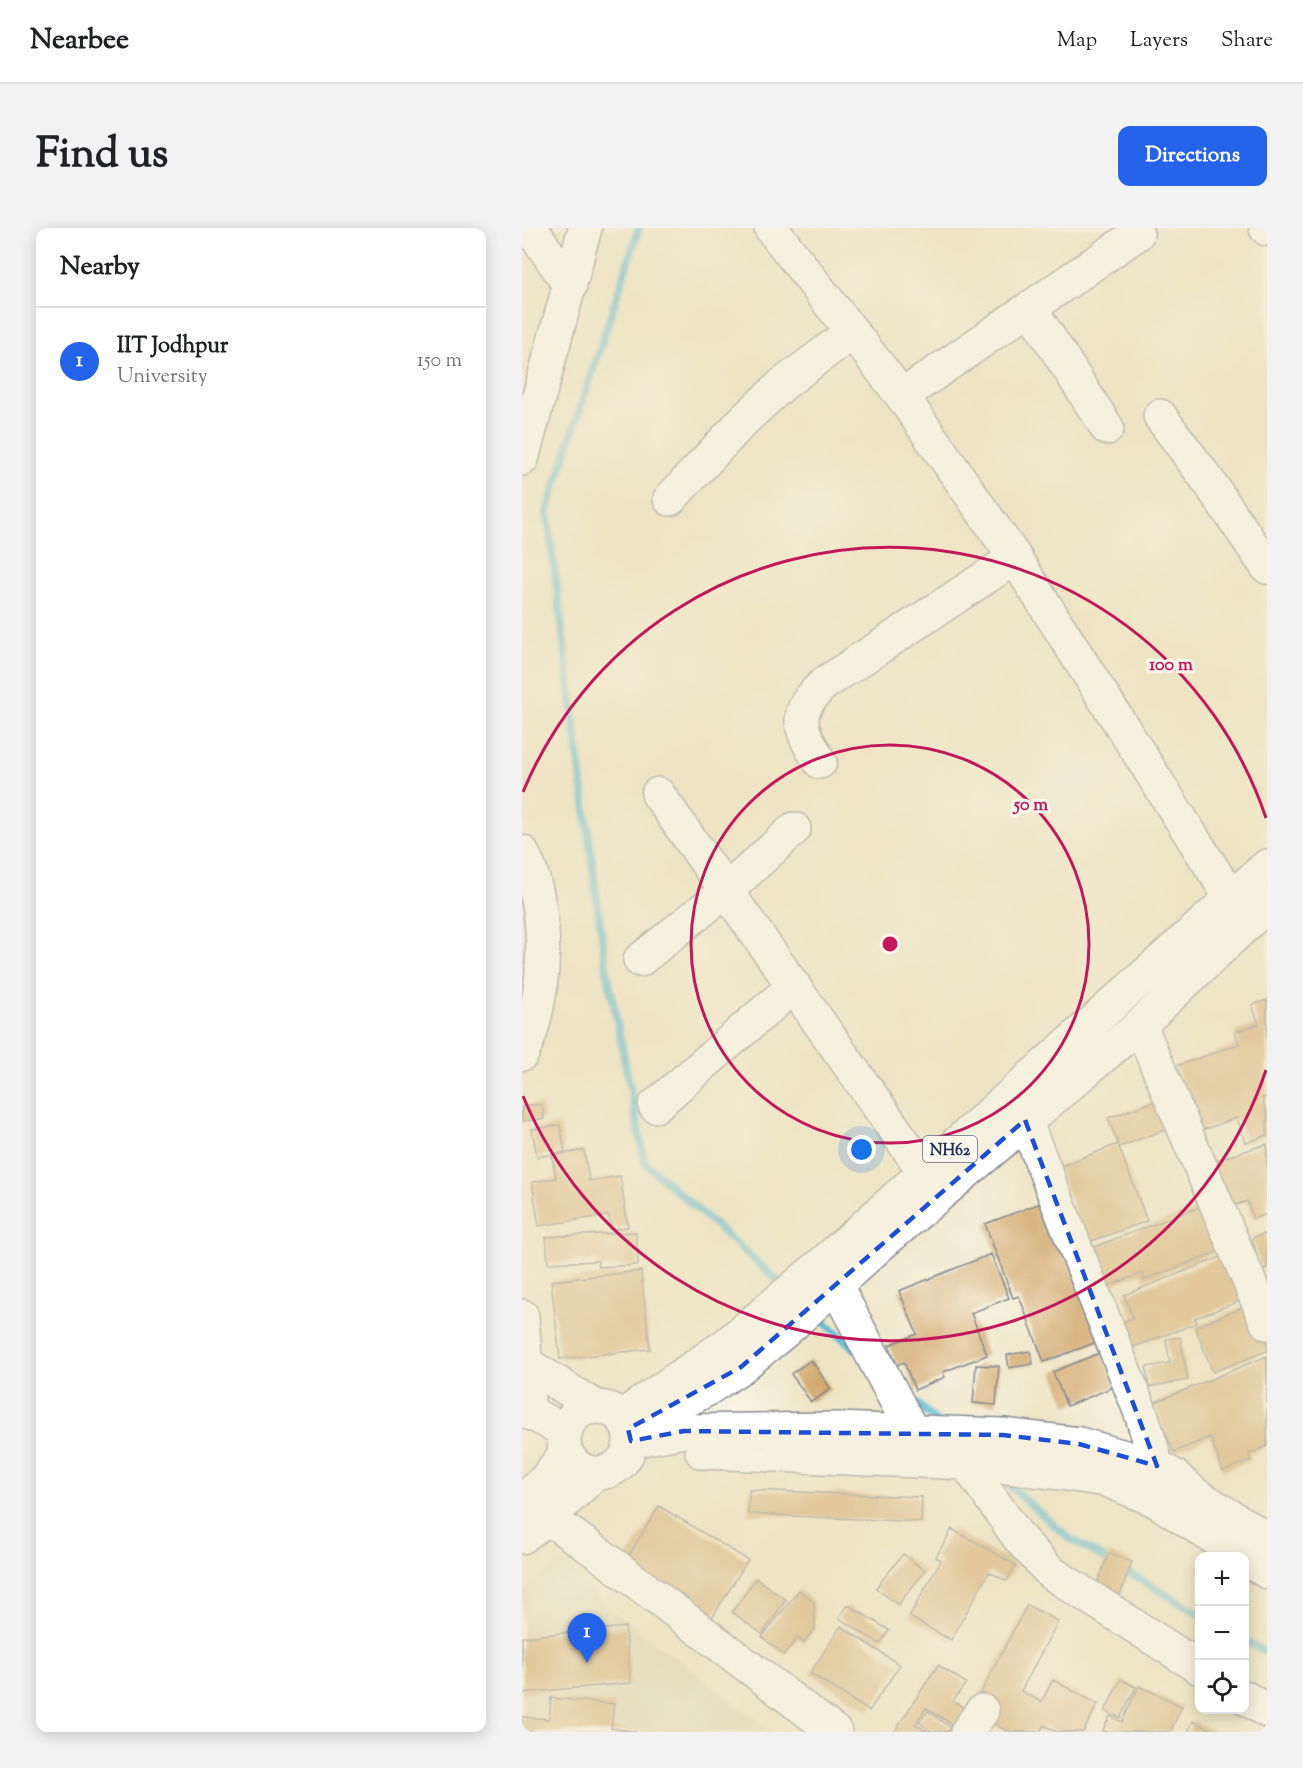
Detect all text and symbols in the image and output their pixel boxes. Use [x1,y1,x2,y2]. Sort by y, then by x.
text: Nearbee [30,21,129,61]
text: Map [1057,26,1097,56]
text: Layers [1130,26,1188,56]
text: Share [1221,26,1273,56]
text: Find us [36,126,168,186]
button: Directions [1118,126,1267,186]
text: Nearby [60,249,140,286]
text: IIT Jodhpur [117,331,228,363]
text: 1 [76,347,83,376]
text: 150 m [417,347,462,376]
text: University [117,363,208,392]
text: 100 m [1149,653,1193,679]
text: 50 m [1012,793,1048,819]
centre of rings [880,934,900,954]
your location [847,1135,876,1164]
road number: NH62 [923,1136,977,1162]
map controls [1195,1552,1249,1714]
button: + [1195,1552,1249,1606]
button: − [1195,1606,1249,1660]
pin: 1 [568,1614,606,1663]
button: locate [1195,1660,1249,1714]

